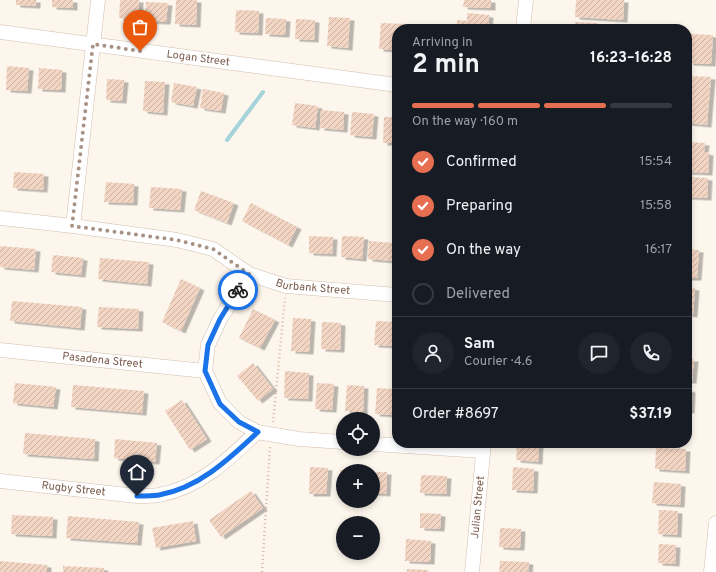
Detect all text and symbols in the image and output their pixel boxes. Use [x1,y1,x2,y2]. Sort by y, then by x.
pin [123,10,157,51]
icon: bag [129,16,151,38]
text: Arriving in [412,35,473,51]
street label: Logan Street [166,47,231,70]
text: 2 min [412,49,480,82]
text: 16:23–16:28 [590,49,672,68]
text: On the way · 160 m [412,114,518,130]
icon: check [412,151,434,173]
text: Confirmed [446,153,517,172]
text: 15:54 [640,154,672,170]
icon: check [412,195,434,217]
text: Preparing [446,197,513,216]
text: 15:58 [640,198,672,214]
icon: check [412,239,434,261]
text: On the way [446,241,521,260]
text: 16:17 [645,242,672,258]
courier [218,270,258,310]
street label: Burbank Street [274,276,351,298]
icon: bike [227,279,249,301]
text: Delivered [446,285,510,304]
button: person [412,332,454,374]
button: chat [578,332,620,374]
button: phone [630,332,672,374]
text: Sam [464,335,495,354]
street label: Pasadena Street [62,349,143,372]
text: Courier · 4.6 [464,354,532,370]
text: Order #8697 [412,405,499,424]
text: $37.19 [629,405,672,424]
map controls [336,412,380,560]
button: locate [336,412,380,456]
pin [120,455,154,496]
icon: home [126,461,148,483]
button: + [336,464,380,508]
street label: Julian Street [468,475,488,539]
street label: Rugby Street [41,479,106,500]
button: − [336,516,380,560]

